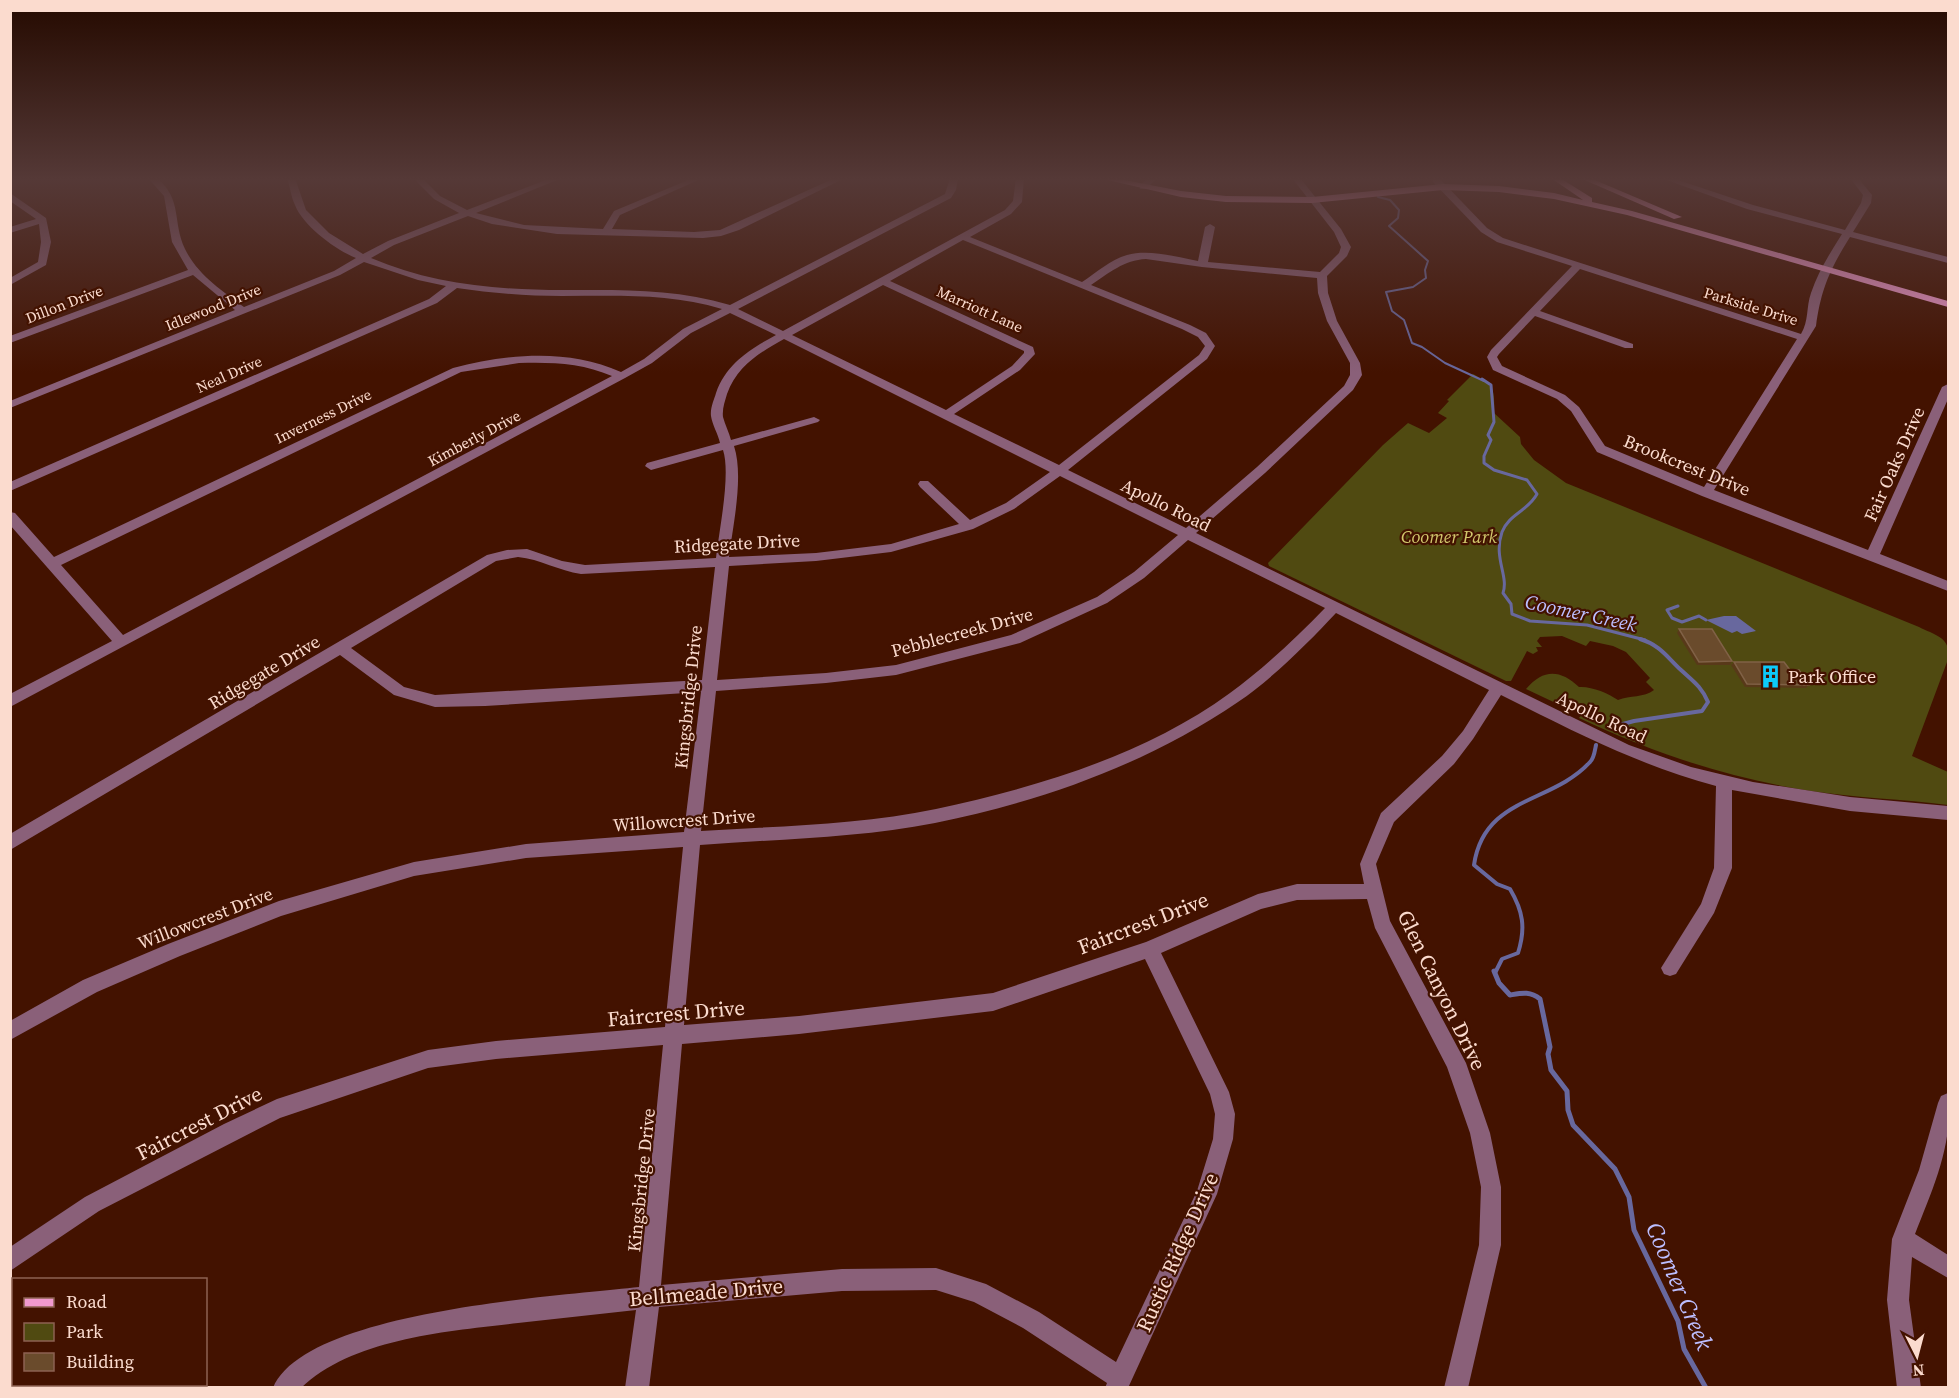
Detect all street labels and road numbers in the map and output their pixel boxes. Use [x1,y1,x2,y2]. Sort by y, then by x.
street label: Idlewood Drive [162,278,264,336]
street label: Dillon Drive [22,280,106,328]
street label: Marriott Lane [933,281,1027,338]
street label: Parkside Drive [1701,282,1801,330]
street label: Neal Drive [193,350,266,398]
street label: Inverness Drive [271,383,375,448]
street label: Fair Oaks Drive [1858,403,1930,525]
street label: Kimberly Drive [424,405,524,471]
street label: Brookcrest Drive [1620,428,1754,502]
street label: Apollo Road [1117,472,1215,538]
street label: Ridgegate Drive [673,527,801,559]
street label: Pebblecreek Drive [888,601,1036,663]
street label: Kingsbridge Drive [668,624,708,770]
street label: Ridgegate Drive [203,629,325,715]
street label: Apollo Road [1553,685,1651,749]
street label: Willowcrest Drive [612,803,756,837]
street label: Willowcrest Drive [134,881,276,955]
street label: Faircrest Drive [1073,885,1213,961]
street label: Glen Canyon Drive [1391,905,1493,1075]
street label: Faircrest Drive [606,993,746,1033]
street label: Faircrest Drive [131,1079,267,1167]
street label: Kingsbridge Drive [621,1107,661,1253]
street label: Rustic Ridge Drive [1129,1168,1225,1336]
street label: Bellmeade Drive [628,1271,784,1313]

